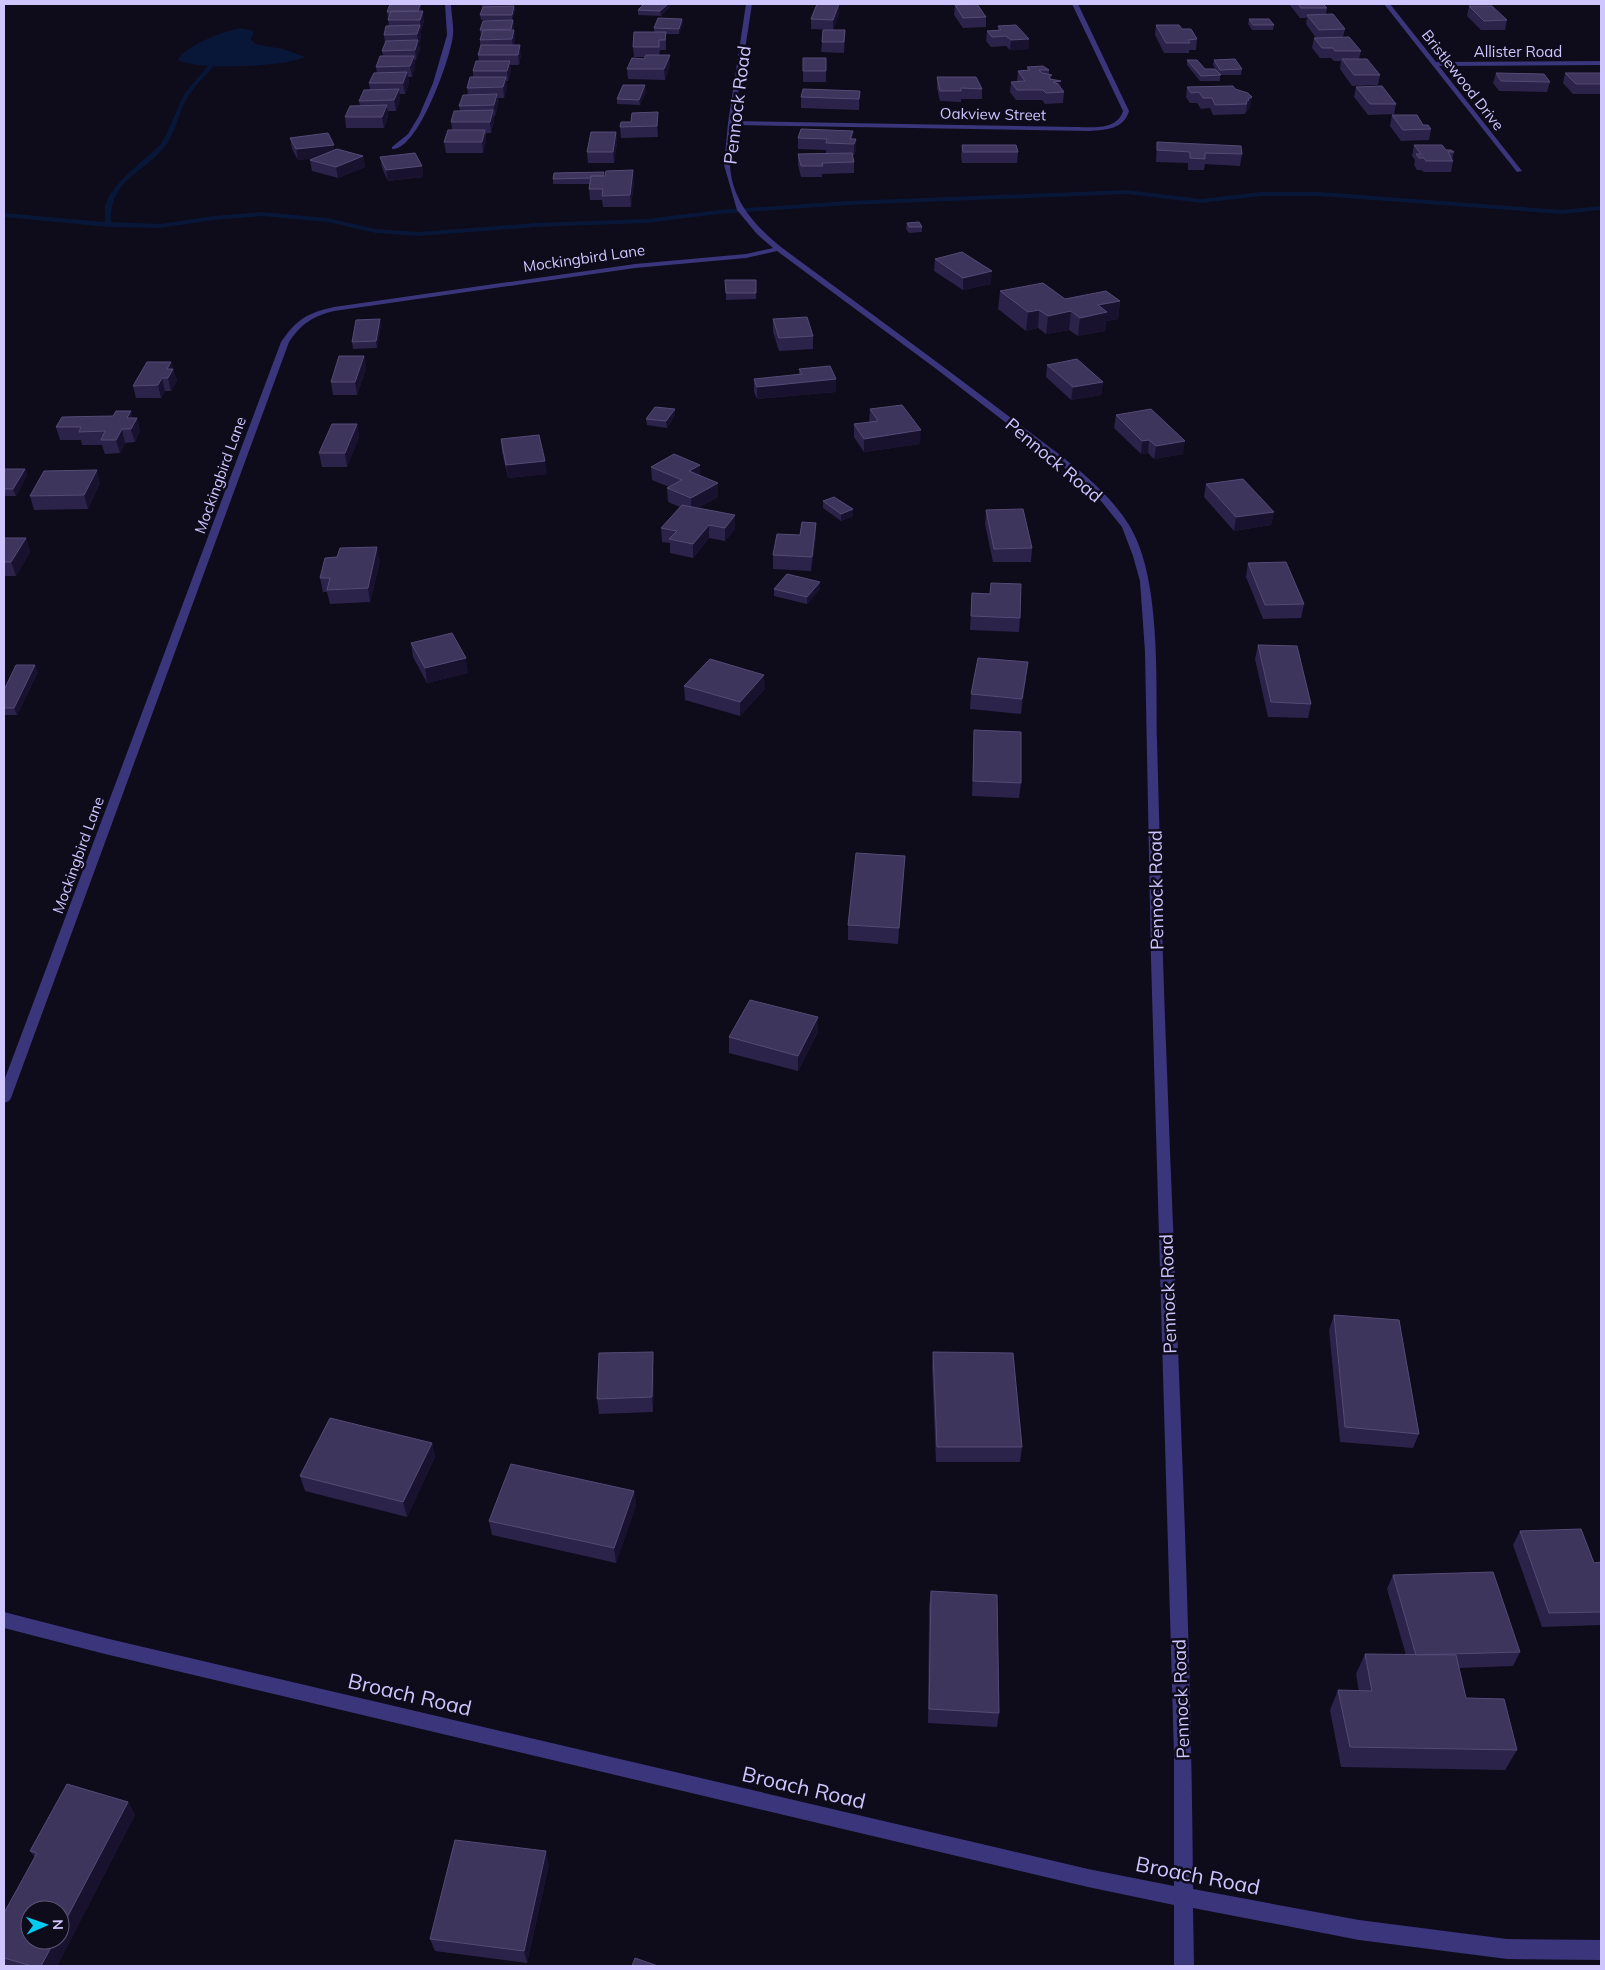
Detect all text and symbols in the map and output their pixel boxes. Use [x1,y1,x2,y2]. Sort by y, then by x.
street label: Bristlewood Drive [1418,26,1508,134]
street label: Allister Road [1474,42,1562,61]
street label: Pennock Road [718,44,756,166]
street label: Oakview Street [940,104,1046,124]
street label: Mockingbird Lane [522,240,646,276]
street label: Pennock Road [1001,413,1107,507]
street label: Mockingbird Lane [190,414,250,536]
street label: Mockingbird Lane [48,794,108,916]
street label: Pennock Road [1143,830,1169,950]
street label: Pennock Road [1154,1234,1182,1354]
street label: Pennock Road [1167,1639,1195,1759]
street label: Broach Road [346,1667,474,1721]
street label: Broach Road [740,1760,868,1814]
street label: Broach Road [1134,1850,1262,1900]
north arrow [20,1900,70,1950]
text: N [49,1919,67,1930]

